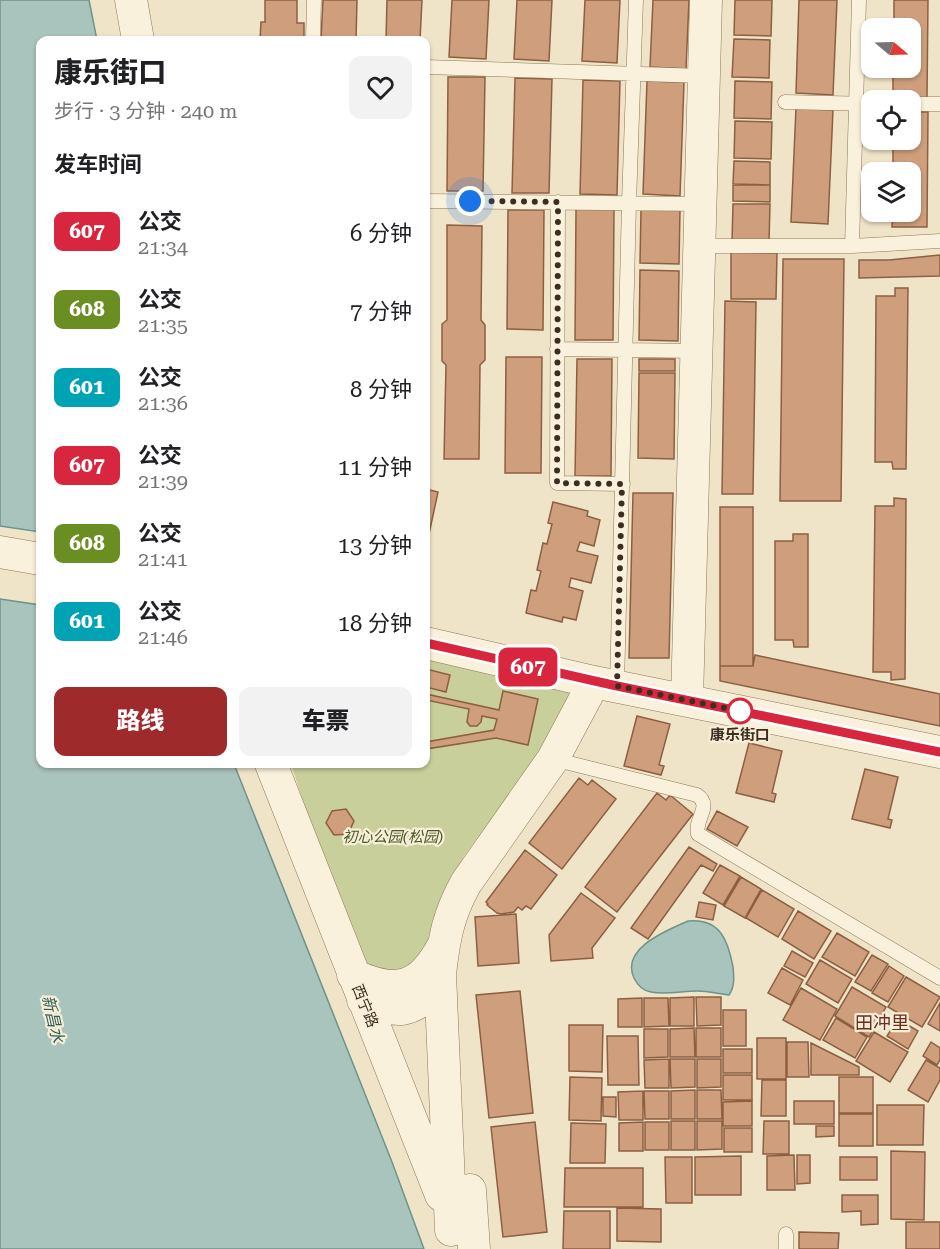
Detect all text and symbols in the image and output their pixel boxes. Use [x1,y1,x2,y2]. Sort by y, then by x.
north arrow [861,18,921,78]
map controls [861,18,921,222]
text: 康乐街口 [54,56,166,89]
button: heart [349,56,412,119]
button: locate [861,90,921,150]
text: 步行 · 3 分钟 · 240 m [54,99,238,123]
text: 发车时间 [54,152,142,177]
button: layers [861,162,921,222]
your location [455,186,485,216]
text: 公交 [138,209,182,234]
text: 607 [69,219,105,243]
text: 6 分钟 [350,221,412,246]
text: 21:34 [138,235,188,259]
text: 公交 [138,287,182,312]
text: 608 [69,297,105,321]
text: 7 分钟 [350,299,412,324]
text: 21:35 [138,313,188,337]
text: 公交 [138,365,182,390]
text: 601 [69,375,105,399]
text: 8 分钟 [350,377,412,402]
text: 21:36 [138,391,188,415]
text: 公交 [138,443,182,468]
text: 607 [69,453,105,477]
text: 11 分钟 [338,455,412,480]
text: 21:39 [138,469,188,493]
text: 公交 [138,521,182,546]
text: 608 [69,531,105,555]
text: 13 分钟 [338,533,412,558]
text: 21:41 [138,547,188,571]
text: 公交 [138,599,182,624]
text: 601 [69,609,105,633]
text: 18 分钟 [338,611,412,636]
text: 21:46 [138,625,188,649]
line badge: 607 [494,648,562,686]
text: 607 [510,655,546,679]
button: 路线 [54,687,227,756]
button: 车票 [239,687,412,756]
marker: 康乐街口 [727,698,753,724]
place label: 康乐街口 [710,726,770,744]
park label: 初心公园(松园) [343,828,443,846]
street label: 西宁路 [348,982,382,1030]
water label: 新昌水 [38,993,68,1045]
district label: 田冲里 [855,1012,909,1033]

